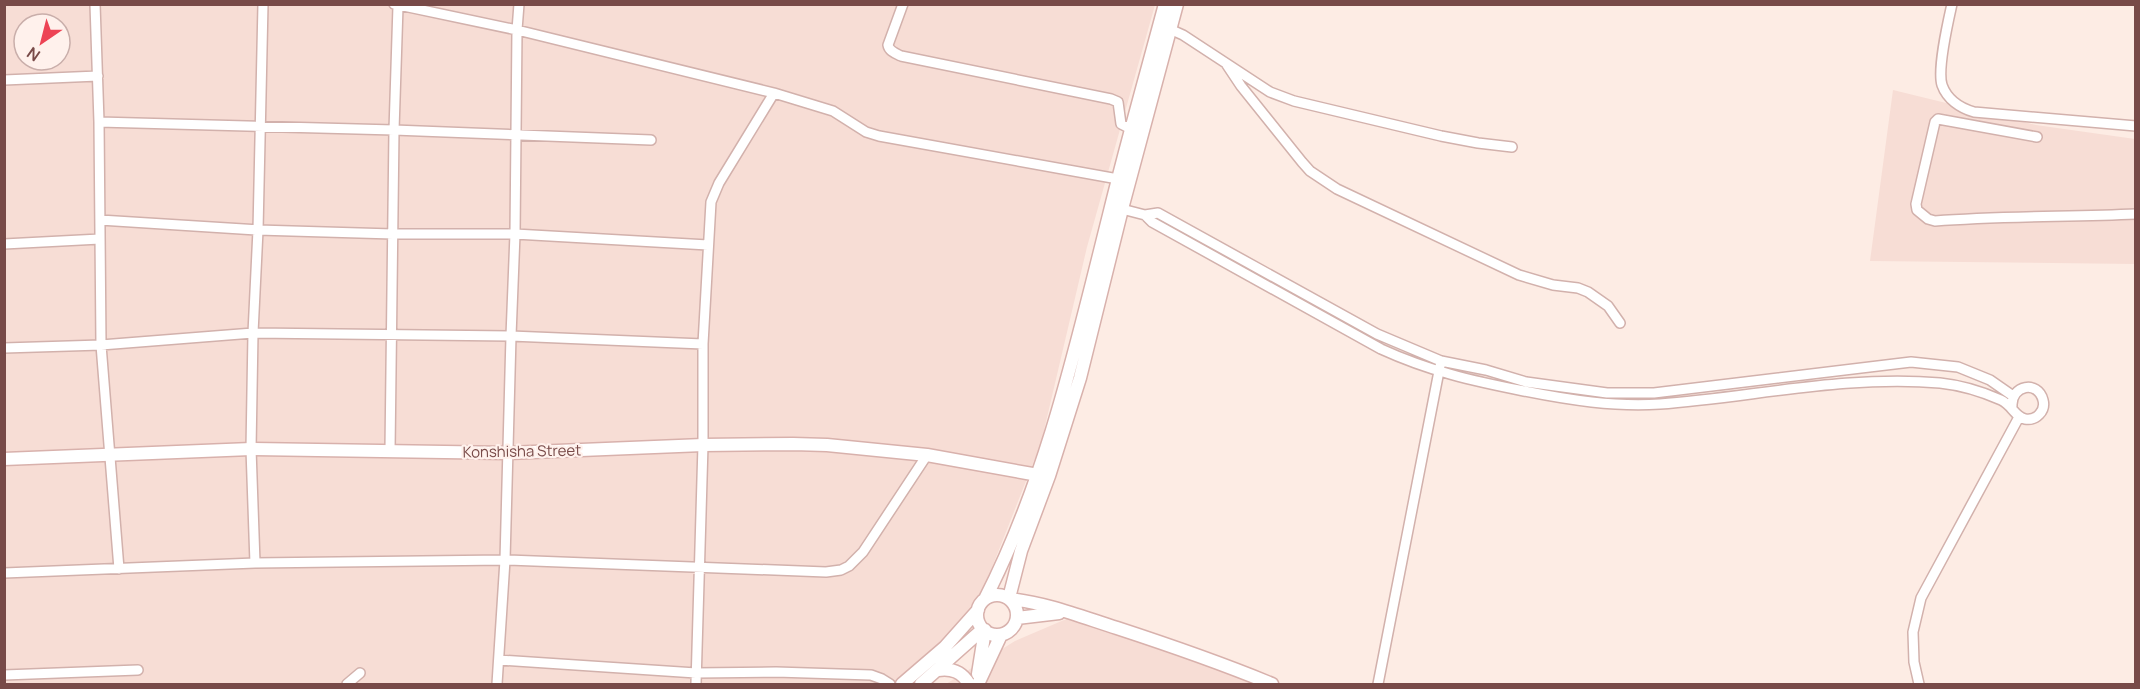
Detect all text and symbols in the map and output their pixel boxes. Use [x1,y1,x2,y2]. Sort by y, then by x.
north arrow [12,12,72,72]
text: N [22,42,44,67]
street label: Konshisha Street [463,439,581,463]

